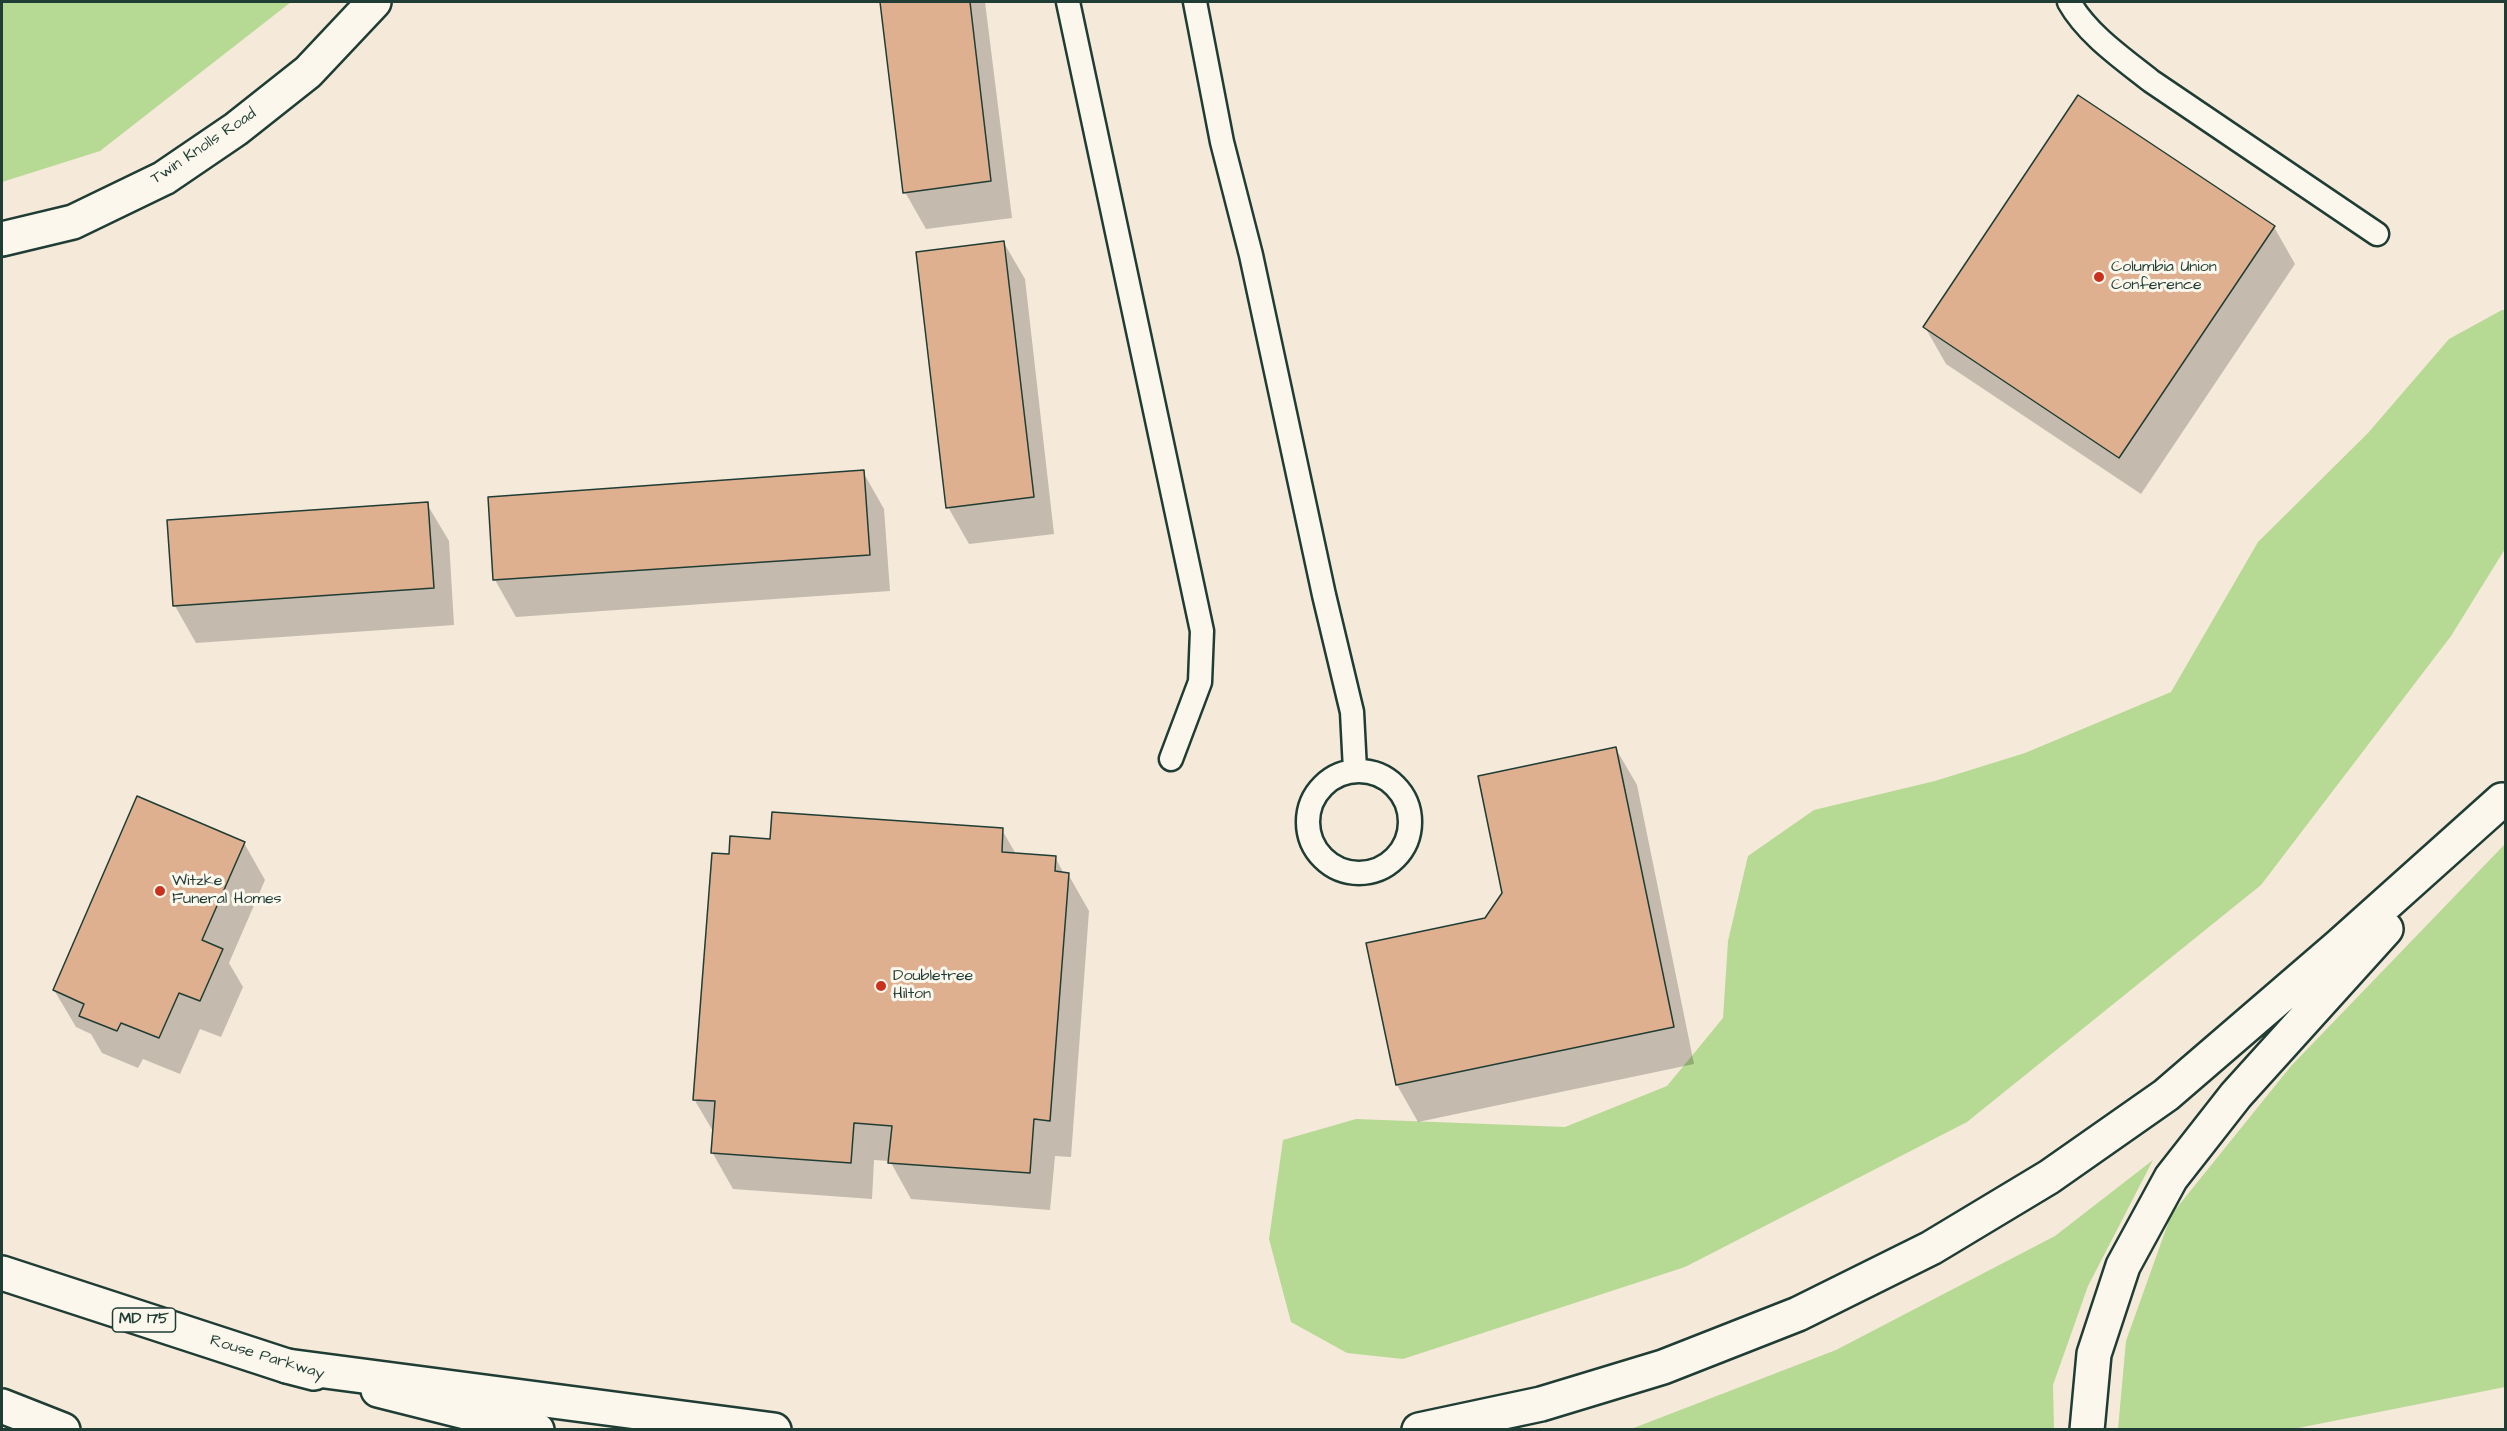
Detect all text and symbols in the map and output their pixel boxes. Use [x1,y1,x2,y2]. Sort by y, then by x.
street label: Twin Knolls Road [148,105,260,189]
place label: Columbia Union Conference [2111,258,2217,296]
marker: Columbia Union Conference [2092,270,2106,284]
place label: Witzke Funeral Homes [172,872,282,910]
marker: Witzke Funeral Homes [153,884,167,898]
place label: Doubletree Hilton [893,967,973,1005]
marker: Doubletree Hilton [874,979,888,993]
road number: MD 175 [112,1308,176,1332]
street label: Rouse Parkway [208,1331,326,1385]

